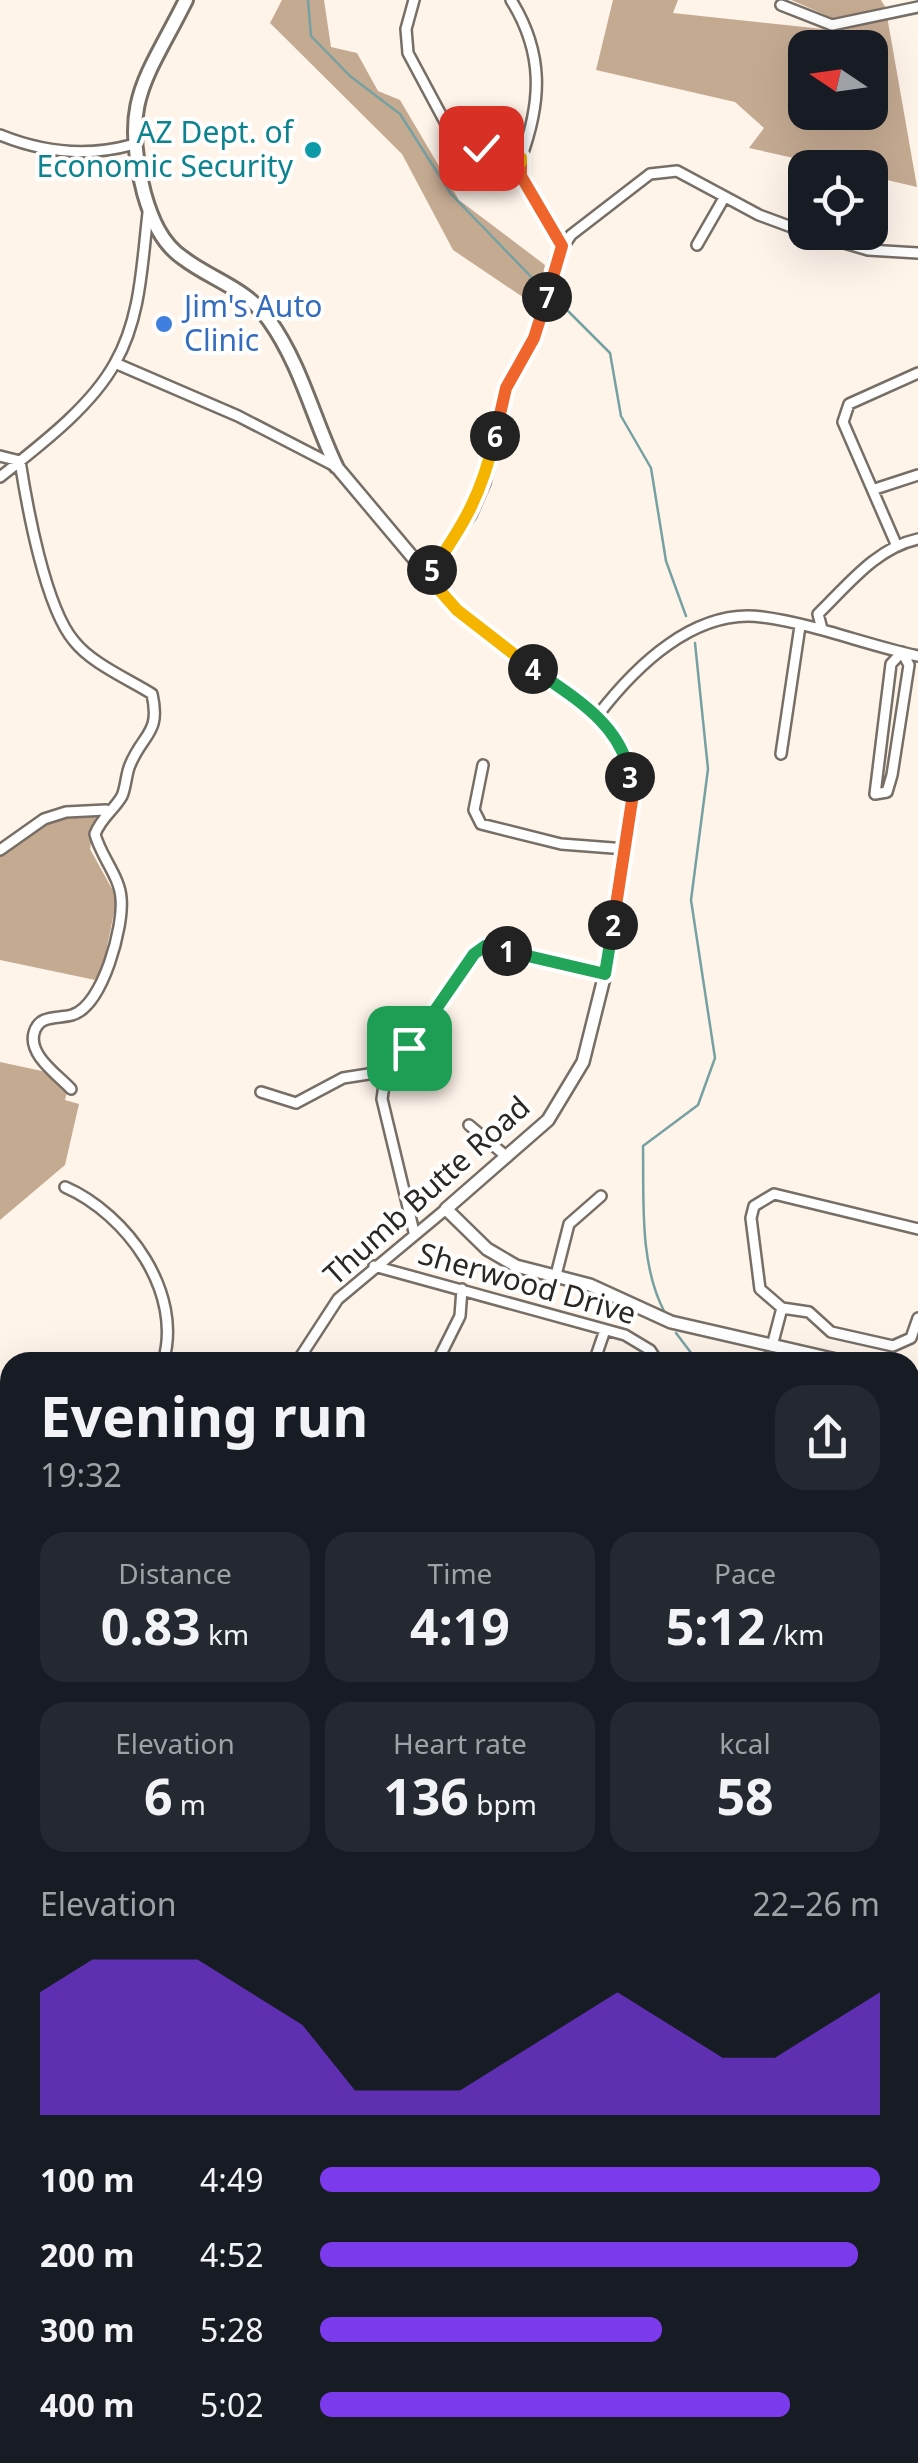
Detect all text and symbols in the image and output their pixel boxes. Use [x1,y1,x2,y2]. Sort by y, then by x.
north arrow [788,30,888,130]
map controls [788,30,888,250]
pin [439,106,524,191]
place label: AZ Dept. of Economic Security [37,111,295,186]
icon: check [454,121,509,176]
marker: AZ Dept. of Economic Security [302,139,324,161]
button: locate [788,150,888,250]
pin: 7 [522,272,572,322]
text: 7 [539,278,555,316]
place label: Jim's Auto Clinic [181,285,322,360]
marker: Jim's Auto Clinic [153,313,175,335]
pin: 6 [470,411,520,461]
text: 6 [487,417,503,455]
pin: 5 [407,545,457,595]
text: 5 [424,551,440,589]
pin: 4 [508,644,558,694]
text: 4 [525,650,541,688]
pin: 3 [605,752,655,802]
text: 3 [622,758,638,796]
pin: 2 [588,900,638,950]
text: 2 [605,906,621,944]
pin: 1 [482,926,532,976]
text: 1 [499,932,515,970]
pin [367,1006,452,1091]
icon: arrive [382,1021,437,1076]
street label: Thumb Butte Road [314,1086,538,1294]
street label: Sherwood Drive [414,1232,641,1333]
text: Evening run [40,1378,368,1453]
button: share [775,1385,880,1490]
text: 19:32 [40,1453,122,1496]
text: Distance [118,1554,232,1592]
text: Time [428,1554,492,1592]
text: Pace [714,1554,776,1592]
text: 0.83 [101,1592,201,1660]
text: 4:19 [410,1592,510,1660]
text: 5:12 [666,1592,766,1660]
text: km [201,1615,249,1653]
text: /km [766,1615,824,1653]
text: Elevation [115,1724,235,1762]
text: Heart rate [393,1724,527,1762]
text: kcal [719,1724,771,1762]
text: 6 [144,1762,173,1830]
text: 136 [383,1762,469,1830]
text: 58 [716,1762,774,1830]
text: m [173,1785,206,1823]
text: bpm [469,1785,537,1823]
text: Elevation [40,1882,177,1925]
text: 22–26 m [753,1882,880,1925]
text: 100 m [40,2158,134,2201]
text: 4:49 [200,2158,264,2201]
text: 200 m [40,2233,134,2276]
text: 4:52 [200,2233,264,2276]
text: 300 m [40,2308,134,2351]
text: 5:28 [200,2308,264,2351]
text: 400 m [40,2383,134,2426]
text: 5:02 [200,2383,264,2426]

